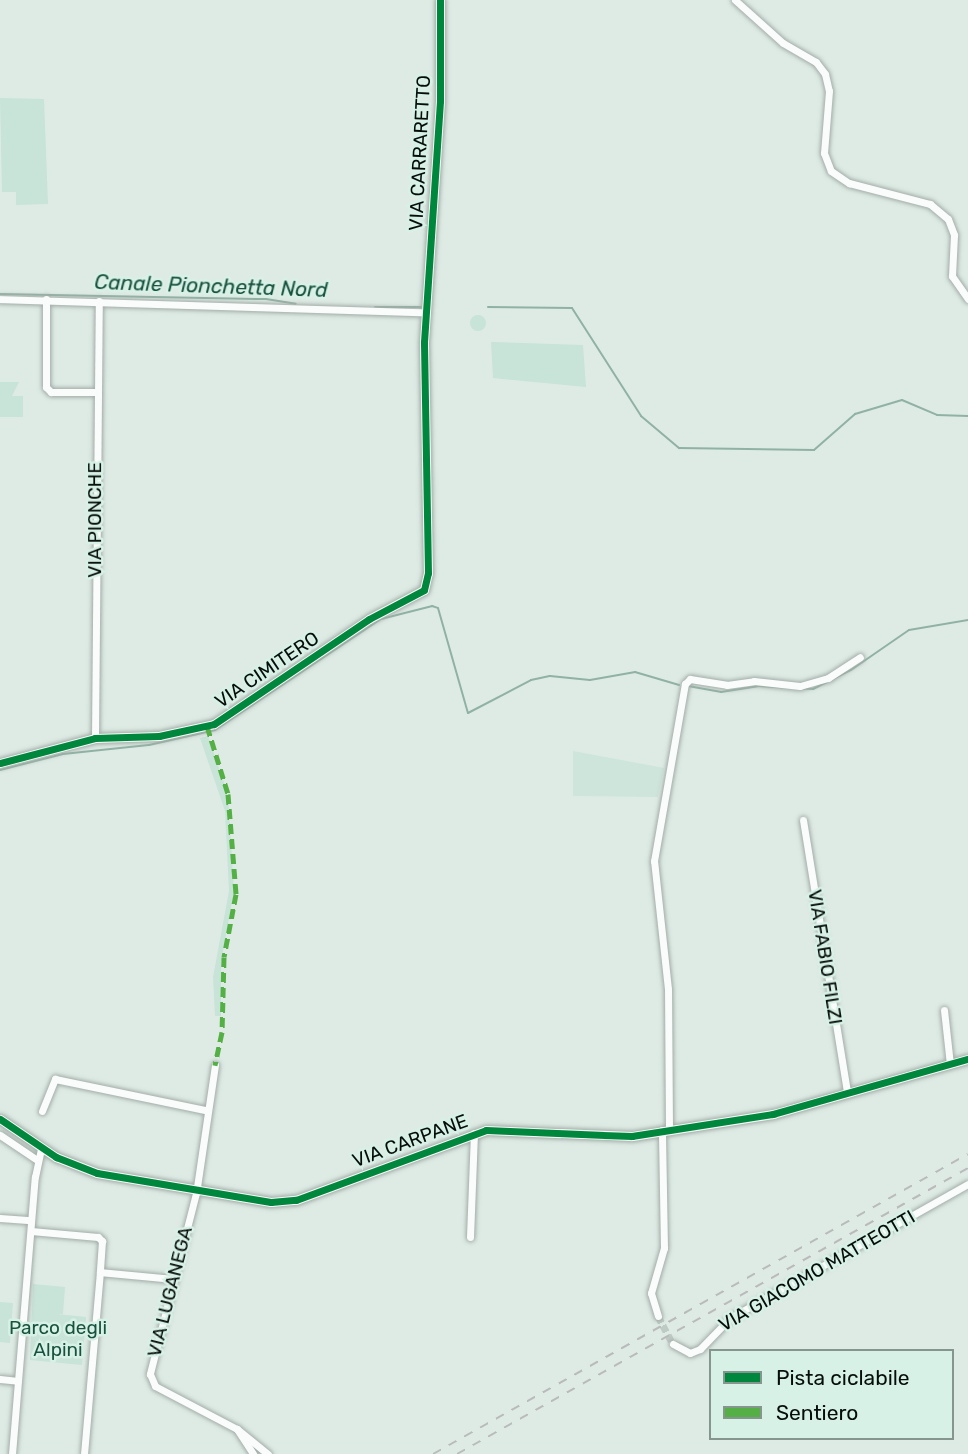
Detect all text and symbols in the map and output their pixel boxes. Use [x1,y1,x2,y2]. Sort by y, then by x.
street label: VIA CARRARETTO [405,74,435,232]
water label: Canale Pionchetta Nord [94,269,328,303]
street label: VIA PIONCHE [84,462,106,578]
street label: VIA CIMITERO [210,627,324,713]
street label: VIA FABIO FILZI [803,888,847,1026]
street label: VIA CARPANE [349,1109,471,1173]
street label: VIA GIACOMO MATTEOTTI [715,1205,919,1337]
street label: VIA LUGANEGA [143,1224,197,1360]
park label: Parco degli Alpini [9,1317,107,1361]
legend [709,1349,954,1440]
text: Pista ciclabile [776,1365,910,1390]
text: Sentiero [776,1400,858,1425]

